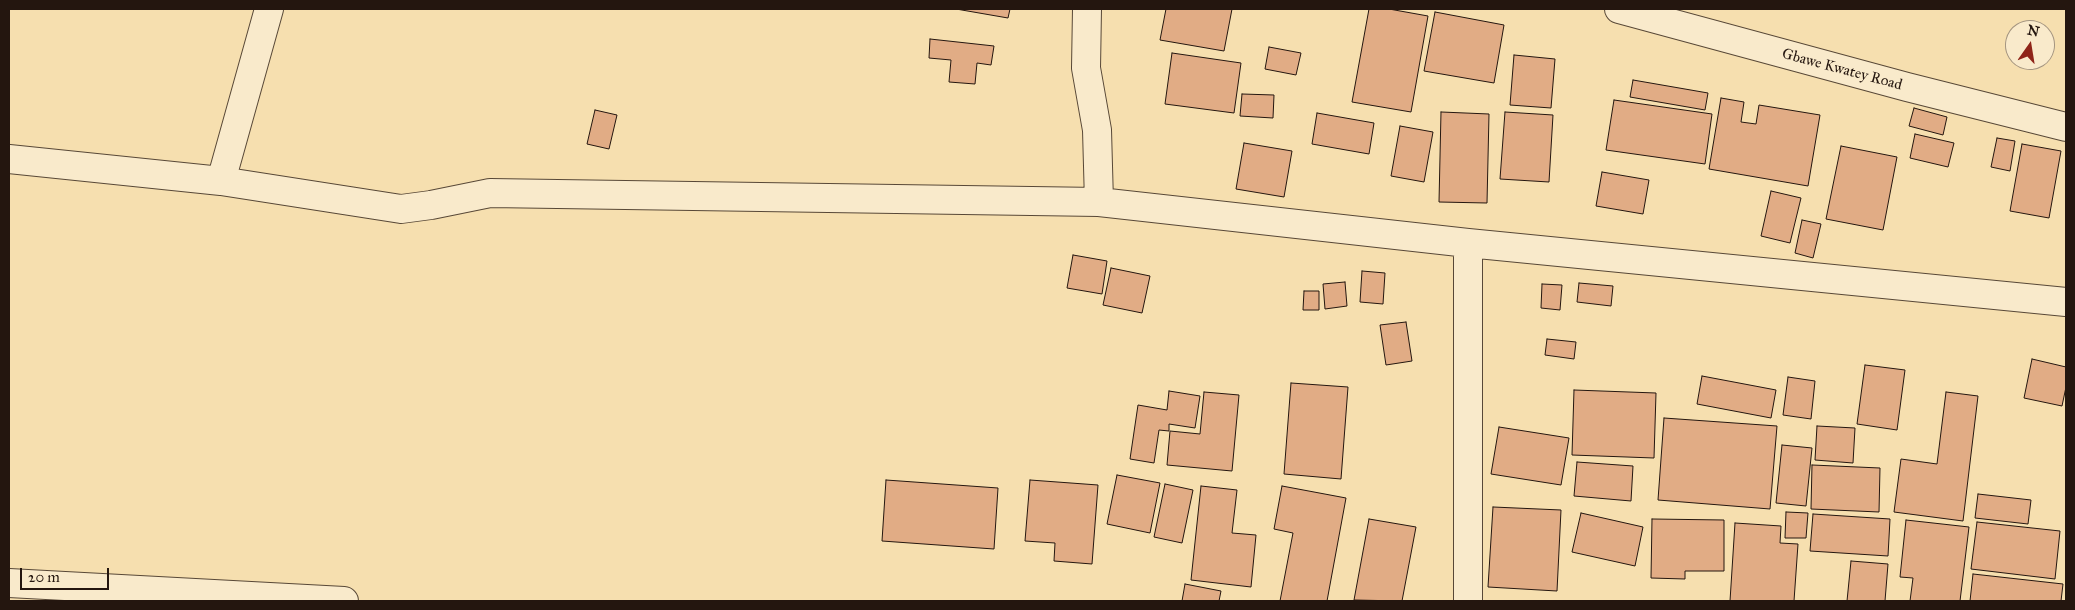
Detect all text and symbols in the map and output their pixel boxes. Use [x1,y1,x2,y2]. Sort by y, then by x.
north arrow [2005,20,2055,70]
text: N [2026,21,2041,40]
street label: Gbawe Kwatey Road [1780,45,1904,95]
scale bar [22,558,111,590]
text: 20 m [28,568,60,586]

